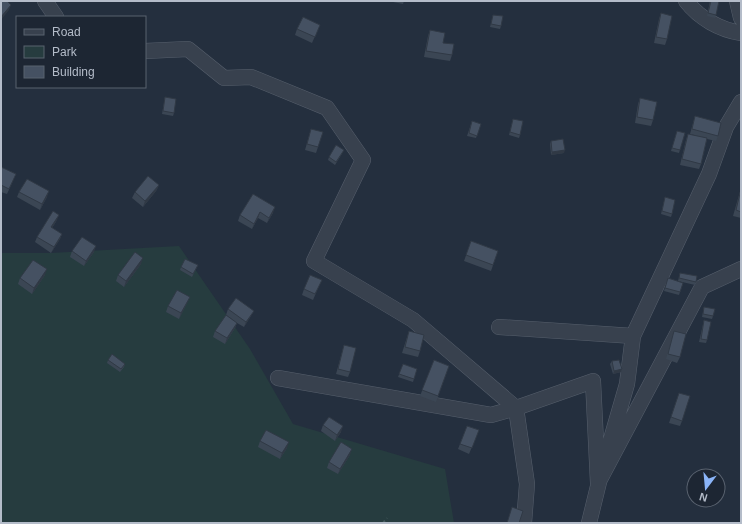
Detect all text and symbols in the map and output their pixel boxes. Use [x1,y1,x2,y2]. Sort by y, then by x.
legend [16,16,146,88]
text: Road [52,25,81,39]
text: Park [52,45,78,59]
text: Building [52,65,95,79]
north arrow [686,468,726,508]
text: N [698,491,709,504]

